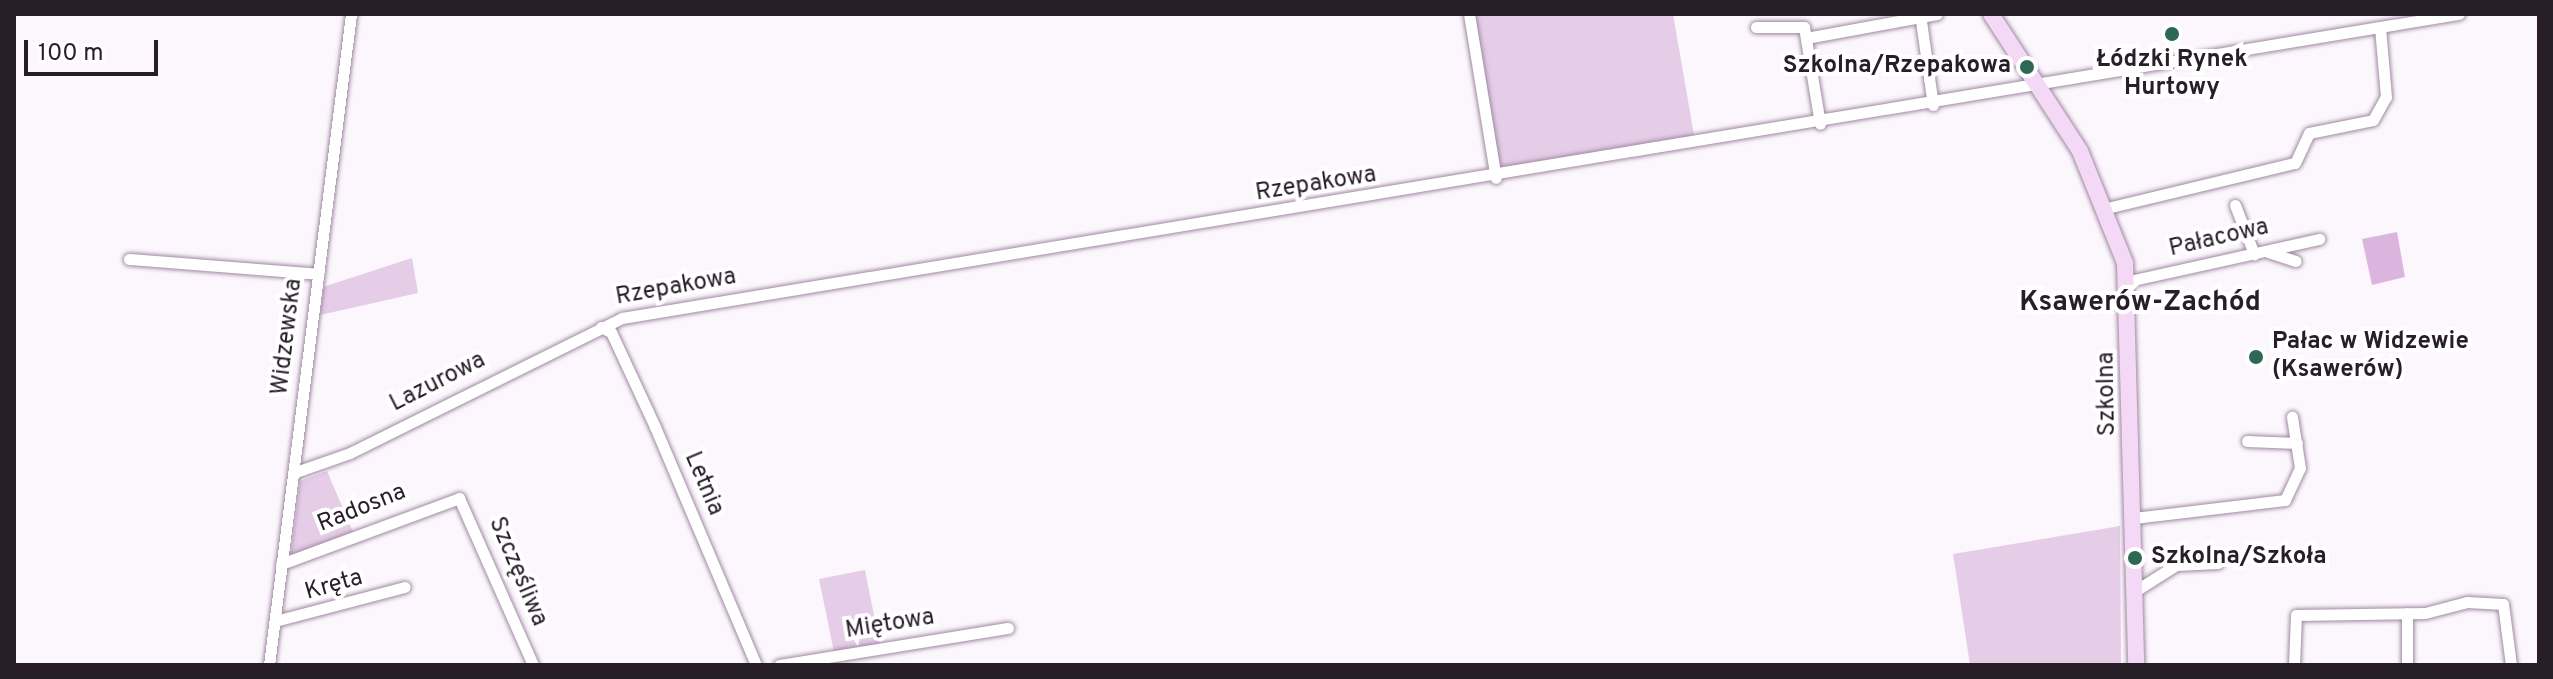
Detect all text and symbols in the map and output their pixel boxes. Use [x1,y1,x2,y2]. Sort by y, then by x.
scale bar [28,24,162,74]
marker: Łódzki Rynek Hurtowy [2163,25,2181,43]
text: 100 m [38,39,104,69]
place label: Łódzki Rynek Hurtowy [2096,47,2248,103]
place label: Szkolna/Rzepakowa [1783,53,2011,81]
marker: Szkolna/Rzepakowa [2018,58,2036,76]
street label: Rzepakowa [1254,161,1378,209]
street label: Pałacowa [2166,214,2272,264]
street label: Rzepakowa [614,263,738,313]
street label: Widzewska [267,277,309,397]
district label: Ksawerów-Zachód [2019,286,2261,320]
place label: Pałac w Widzewie (Ksawerów) [2272,329,2469,385]
street label: Lazurowa [385,347,491,419]
marker: Pałac w Widzewie (Ksawerów) [2247,348,2265,366]
street label: Szkolna [2093,352,2123,436]
street label: Letnia [677,448,729,520]
street label: Radosna [314,478,410,540]
street label: Szczęśliwa [481,513,553,631]
place label: Szkolna/Szkoła [2151,544,2327,572]
marker: Szkolna/Szkoła [2126,549,2144,567]
street label: Kręta [302,564,366,608]
street label: Miętowa [844,604,936,646]

